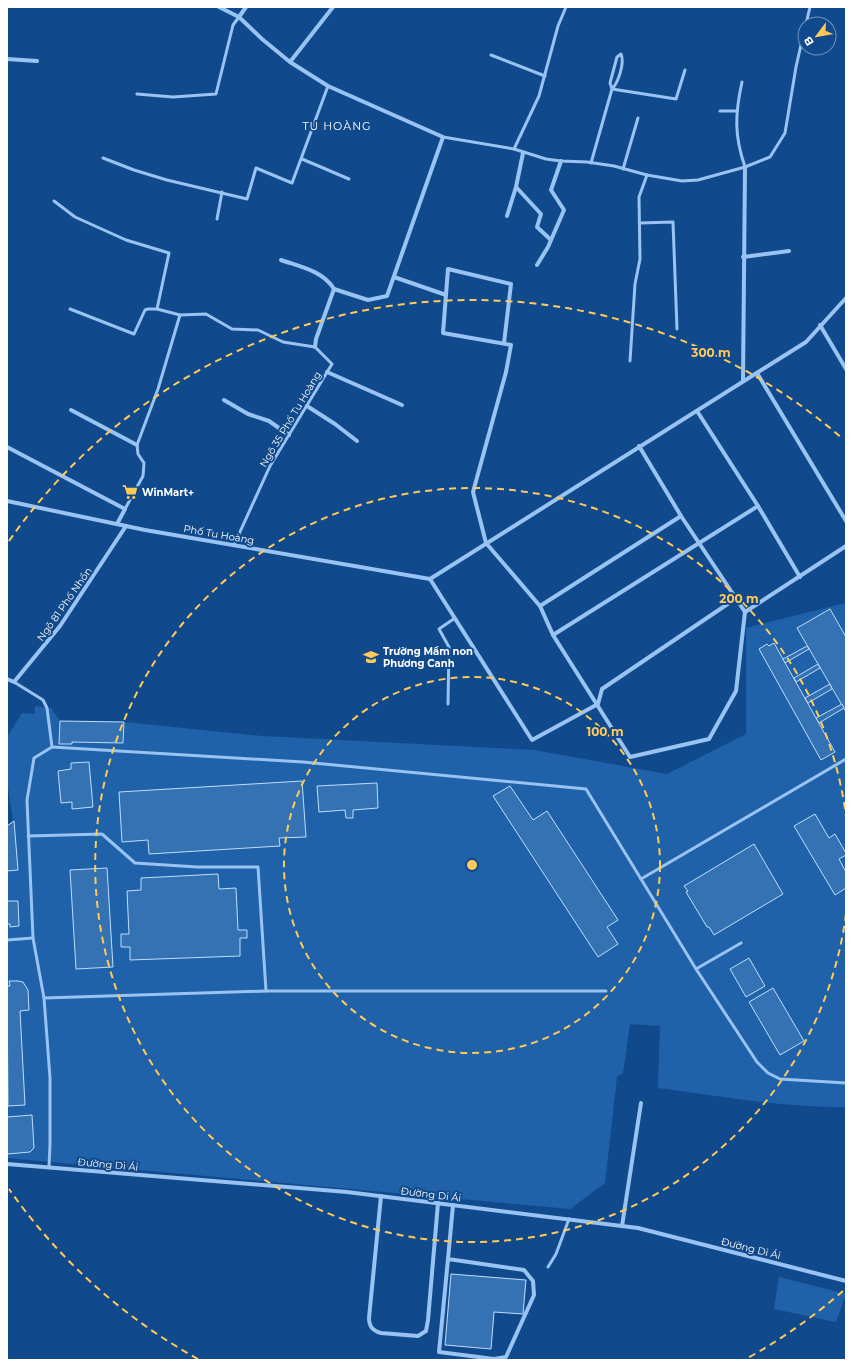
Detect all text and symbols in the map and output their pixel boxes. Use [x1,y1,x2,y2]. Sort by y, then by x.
north arrow [797,16,837,56]
text: B [800,34,817,49]
district label: TU HOÀNG [302,119,372,133]
text: 300 m [690,345,731,360]
street label: Ngõ 35 Phố Tu Hoàng [257,369,324,469]
supermarket icon: WinMart+ [121,483,139,501]
place label: WinMart+ [142,486,194,499]
street label: Phố Tu Hoàng [183,522,255,547]
street label: Ngõ 81 Phố Nhổn [34,565,95,644]
text: 200 m [719,591,759,606]
place label: Trường Mầm non Phương Canh [383,645,473,670]
school or university icon: Trường Mầm non Phương Canh [362,648,380,666]
text: 100 m [587,724,623,739]
centre of rings [465,858,479,872]
street label: Đường Di Ái [77,1155,139,1174]
street label: Đường Di Ái [400,1184,462,1205]
street label: Đường Di Ái [720,1235,782,1262]

